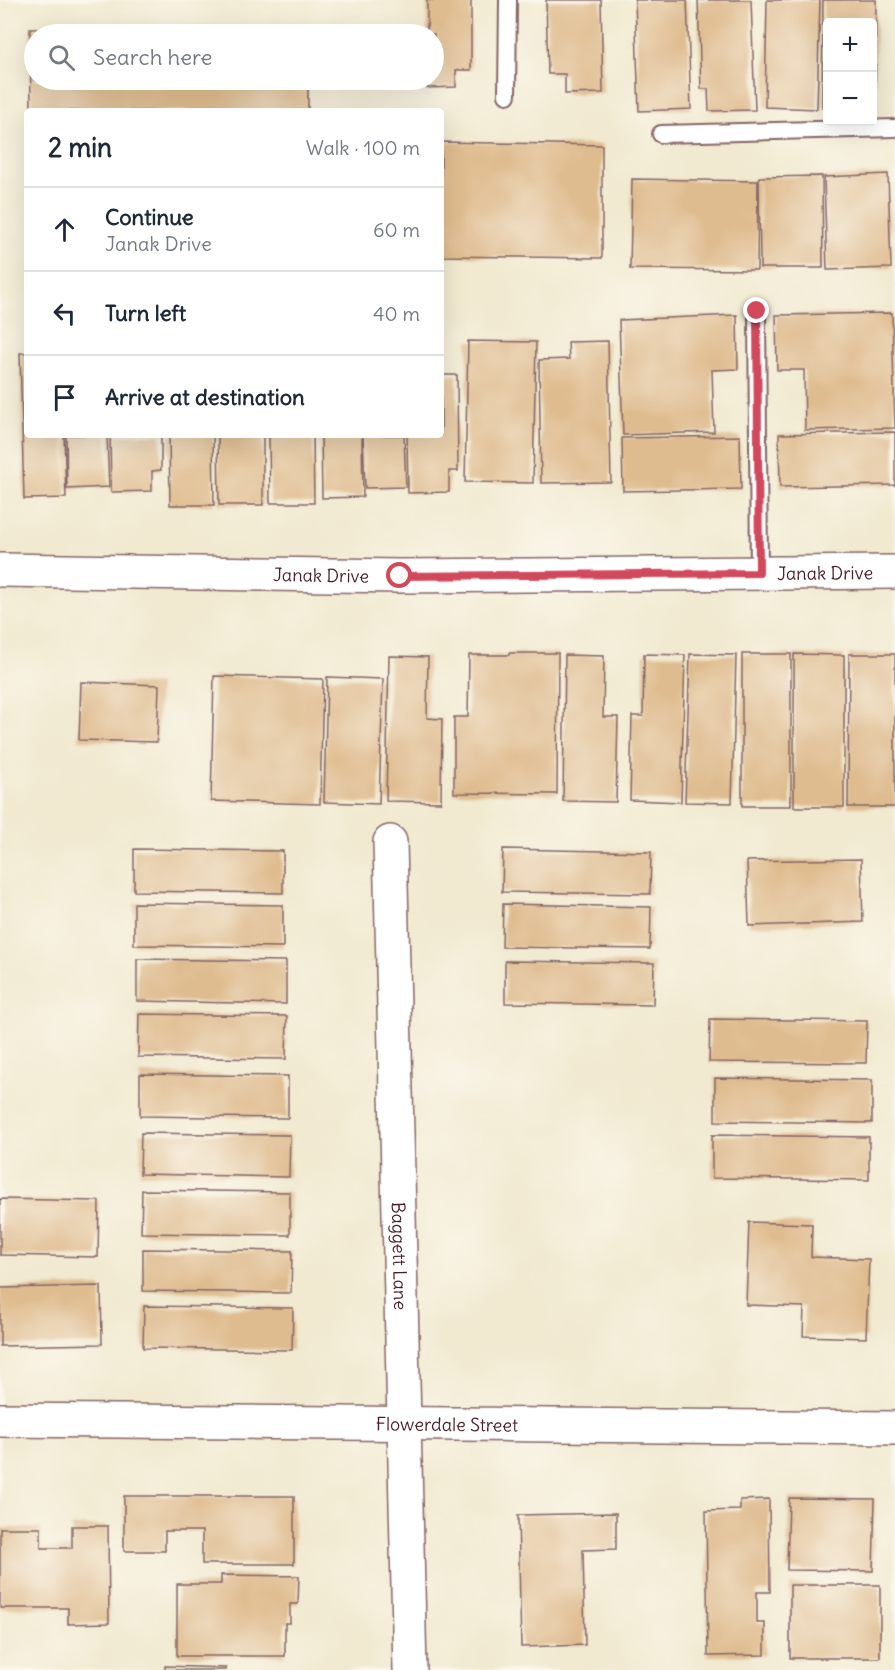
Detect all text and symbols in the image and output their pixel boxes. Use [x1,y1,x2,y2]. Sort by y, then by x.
map controls [823,18,877,126]
button: + [823,18,877,72]
search box [24,24,444,90]
icon: search [45,41,78,74]
text: Search here [93,43,212,71]
button: − [823,72,877,126]
text: 2 min [48,131,112,164]
text: Walk · 100 m [306,135,420,160]
text: Continue [105,203,194,231]
icon: ahead [48,213,81,246]
text: 60 m [373,217,420,242]
text: Janak Drive [105,231,212,256]
icon: left [48,297,81,330]
route end [743,297,769,323]
text: Turn left [105,299,186,327]
text: 40 m [373,301,420,326]
icon: arrive [48,381,81,414]
text: Arrive at destination [105,383,305,411]
street label: Janak Drive [777,561,873,584]
route start [386,562,412,588]
street label: Janak Drive [273,563,369,587]
street label: Baggett Lane [387,1201,413,1310]
street label: Flowerdale Street [376,1412,518,1436]

